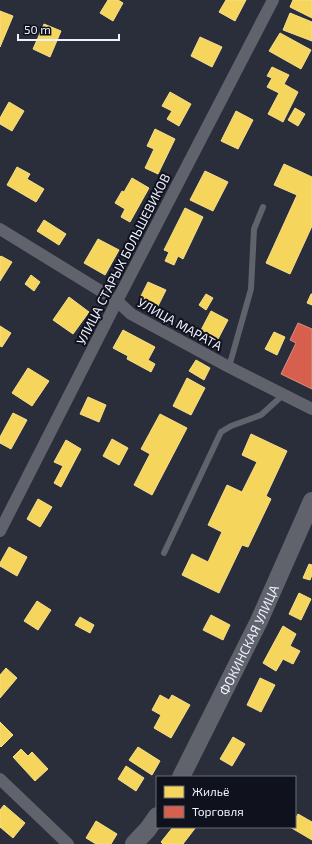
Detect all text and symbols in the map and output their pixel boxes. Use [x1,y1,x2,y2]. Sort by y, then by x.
scale bar [18,16,119,42]
text: 50 m [24,22,51,36]
street label: УЛИЦА СТАРЫХ БОЛЬШЕВИКОВ [73,171,173,347]
street label: УЛИЦА МАРАТА [135,294,225,354]
street label: ФОКИНСКАЯ УЛИЦА [215,582,282,698]
legend [156,776,296,828]
text: Жильё [192,784,229,798]
text: Торговля [192,804,244,818]

